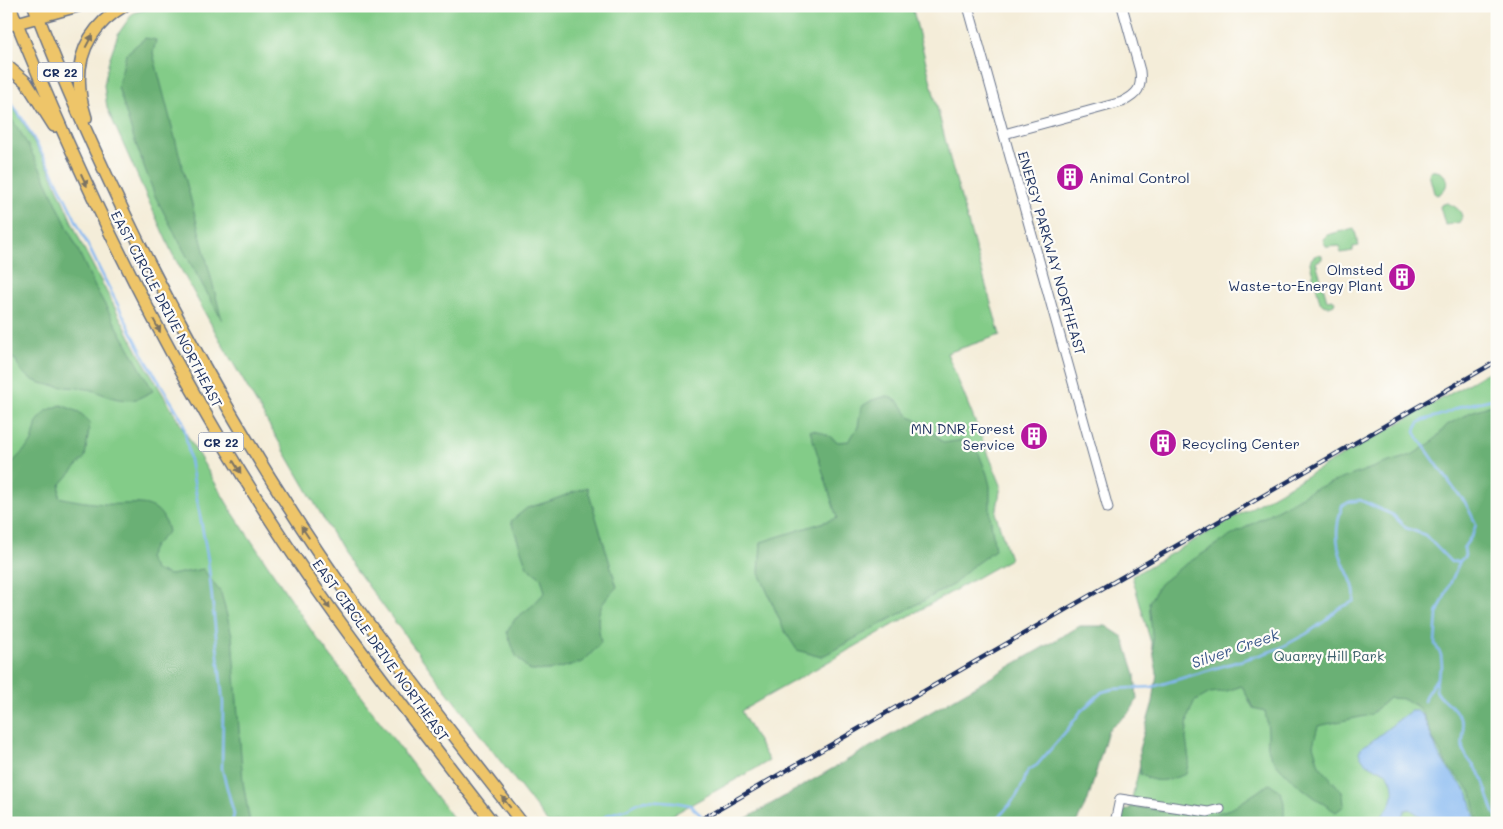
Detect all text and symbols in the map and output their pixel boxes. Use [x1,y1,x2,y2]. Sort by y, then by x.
one-way arrow [84,34,93,48]
road number: CR 22 [38,62,82,82]
street label: ENERGY PARKWAY NORTHEAST [1014,149,1090,357]
building icon: Animal Control [1055,162,1085,192]
place label: Animal Control [1089,168,1190,187]
one-way arrow [80,173,88,187]
street label: EAST CIRCLE DRIVE NORTHEAST [107,207,227,411]
place label: Olmsted Waste-to-Energy Plant [1228,260,1383,295]
building icon: Olmsted Waste-to-Energy Plant [1387,262,1417,292]
one-way arrow [152,319,161,333]
place label: MN DNR Forest Service [911,419,1015,454]
building icon: MN DNR Forest Service [1019,421,1049,451]
building icon: Recycling Center [1148,428,1178,458]
road number: CR 22 [198,432,244,452]
place label: Recycling Center [1182,434,1300,453]
one-way arrow [232,460,242,474]
one-way arrow [300,525,310,539]
street label: EAST CIRCLE DRIVE NORTHEAST [308,555,454,745]
one-way arrow [321,596,331,610]
water label: Silver Creek [1189,623,1282,672]
park label: Quarry Hill Park [1274,646,1384,665]
one-way arrow [501,796,512,809]

